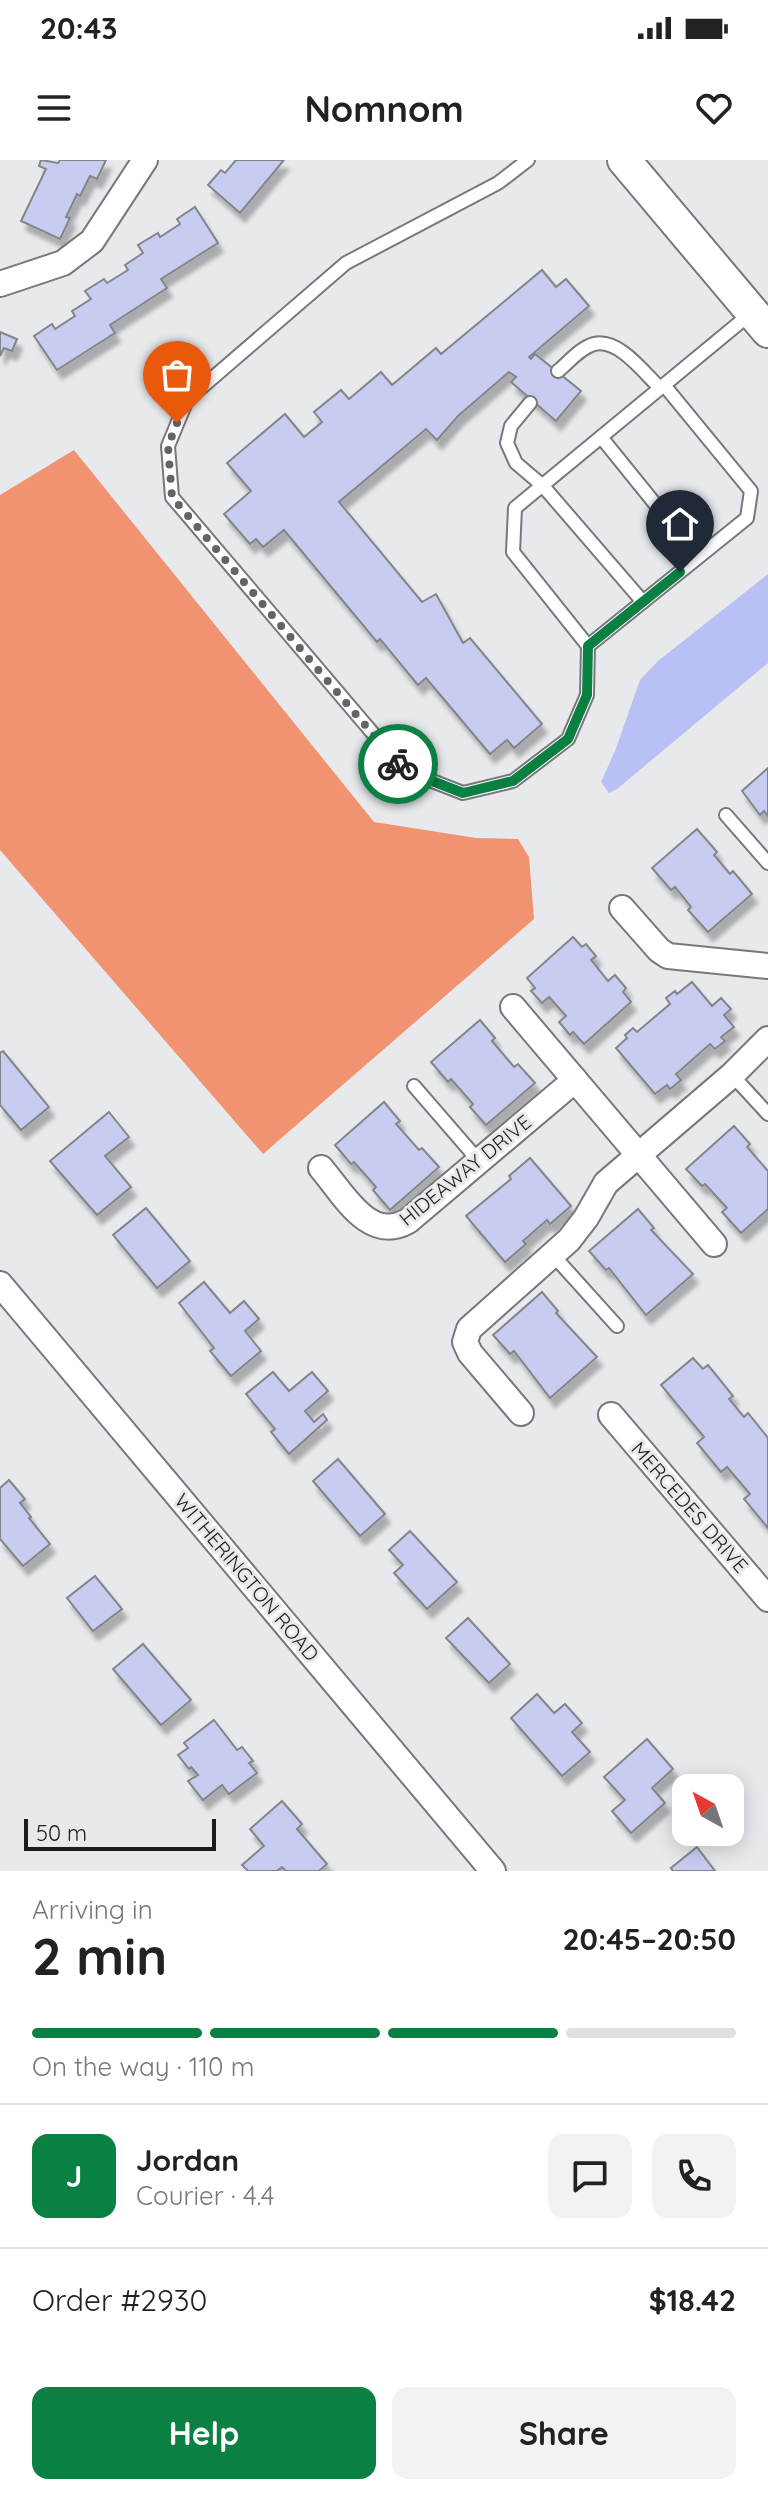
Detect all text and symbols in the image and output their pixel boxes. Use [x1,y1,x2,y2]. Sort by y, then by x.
text: 20:43 [40,9,117,47]
icon: menu [32,86,76,130]
text: Nomnom [304,86,464,131]
icon: heart [692,86,736,130]
pin [143,341,211,423]
icon: bag [155,353,199,397]
pin [646,490,714,572]
icon: home [658,502,702,546]
courier [358,724,438,804]
icon: bike [376,742,420,786]
street label: HIDEAWAY DRIVE [394,1109,536,1231]
street label: MERCEDES DRIVE [626,1436,754,1578]
street label: WITHERINGTON ROAD [170,1488,324,1666]
north arrow [672,1774,744,1846]
map controls [672,1774,744,1846]
scale bar [24,1815,216,1851]
text: 50 m [36,1819,87,1847]
text: Arriving in [32,1893,153,1926]
text: 20:45–20:50 [563,1920,736,1958]
text: 2 min [32,1923,167,1988]
text: On the way · 110 m [32,2050,254,2083]
button: chat [548,2134,632,2218]
button: phone [652,2134,736,2218]
text: Jordan [136,2141,239,2179]
text: J [66,2157,82,2195]
text: Courier · 4.4 [136,2179,274,2212]
text: Order #2930 [32,2281,207,2319]
text: $18.42 [649,2281,736,2319]
button: Help [32,2387,376,2479]
button: Share [392,2387,736,2479]

